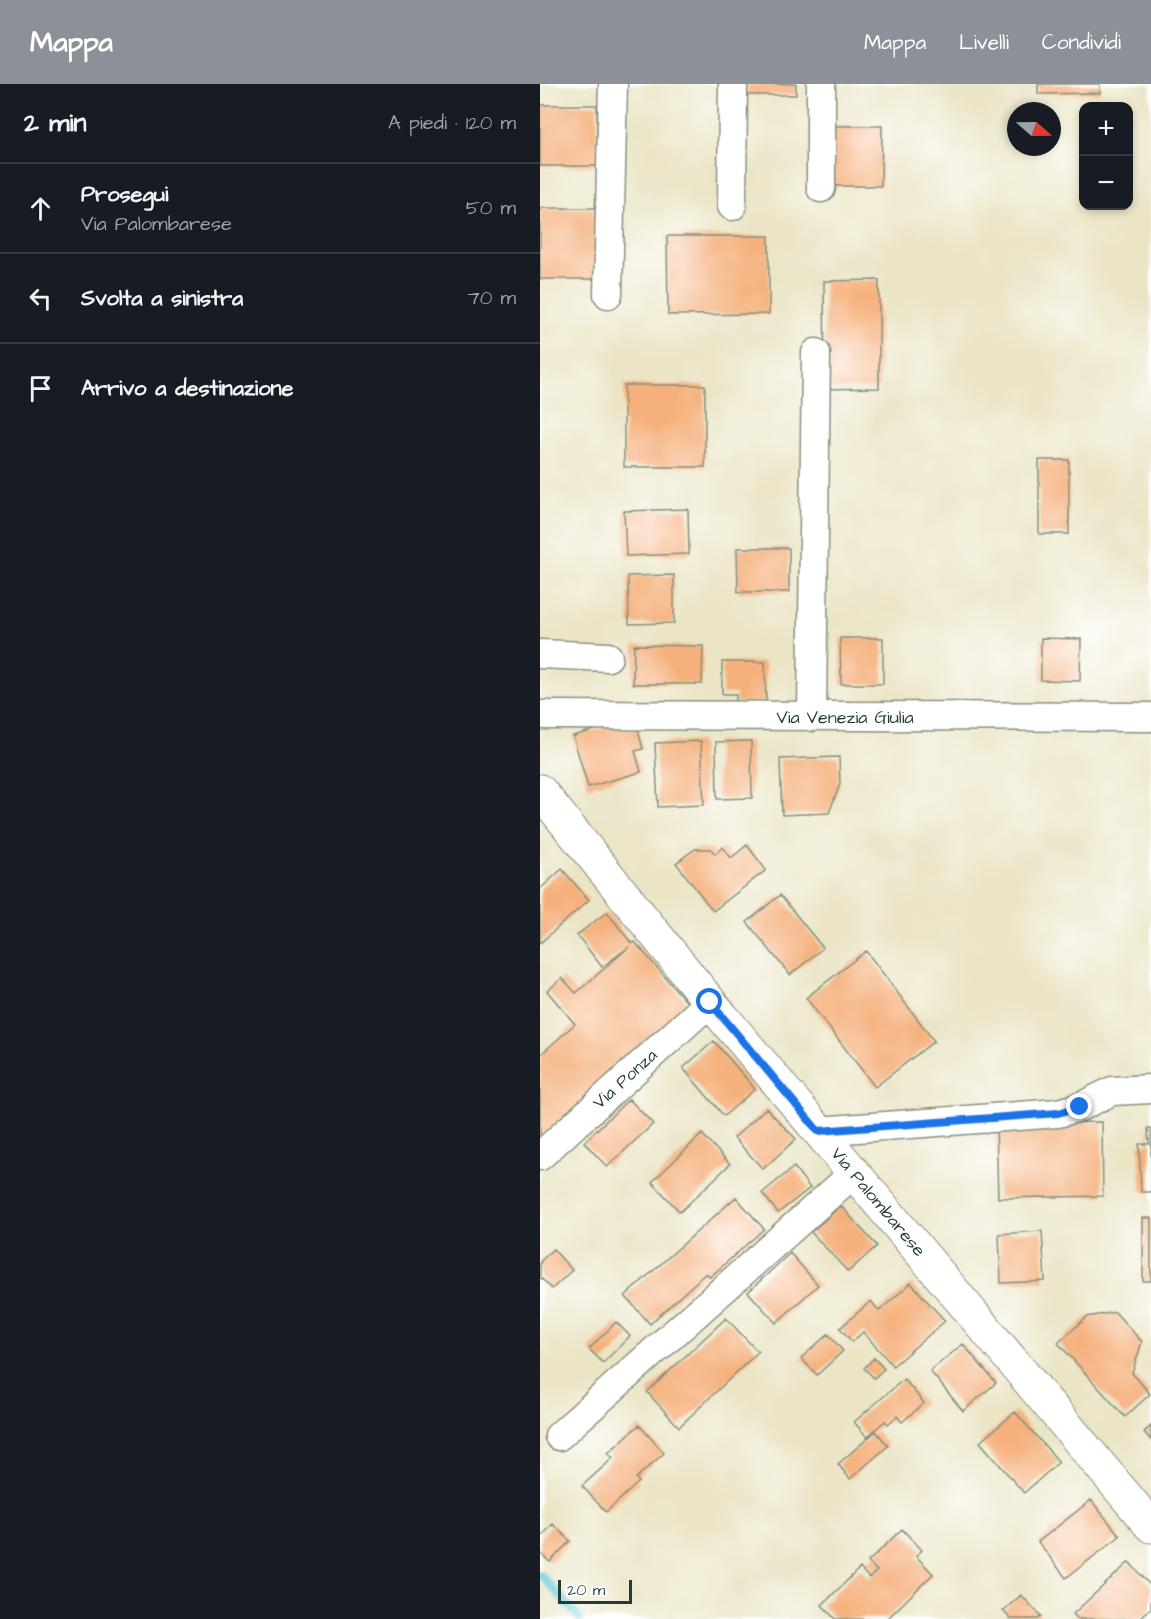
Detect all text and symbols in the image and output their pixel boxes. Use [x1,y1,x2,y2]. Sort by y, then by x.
text: Mappa [30,23,113,62]
text: Mappa [864,28,926,57]
text: Livelli [959,28,1009,57]
text: Condividi [1042,28,1121,57]
north arrow [1007,102,1061,156]
map controls [1079,102,1133,210]
button: + [1079,102,1133,156]
text: 2 min [24,105,86,141]
text: A piedi · 120 m [388,109,516,137]
button: − [1079,156,1133,210]
text: Prosegui [81,179,168,210]
icon: ahead [24,192,57,225]
text: 50 m [466,194,516,222]
text: Via Palombarese [81,210,232,238]
icon: left [24,282,57,315]
text: Svolta a sinistra [81,283,243,314]
text: 70 m [468,284,516,312]
icon: arrive [24,372,57,405]
text: Arrivo a destinazione [81,373,293,404]
street label: Via Venezia Giulia [776,705,914,730]
route start [696,988,722,1014]
street label: Via Ponza [587,1043,663,1115]
route end [1066,1093,1092,1119]
street label: Via Palombarese [825,1142,931,1262]
scale bar [558,1577,632,1604]
text: 20 m [567,1579,605,1601]

